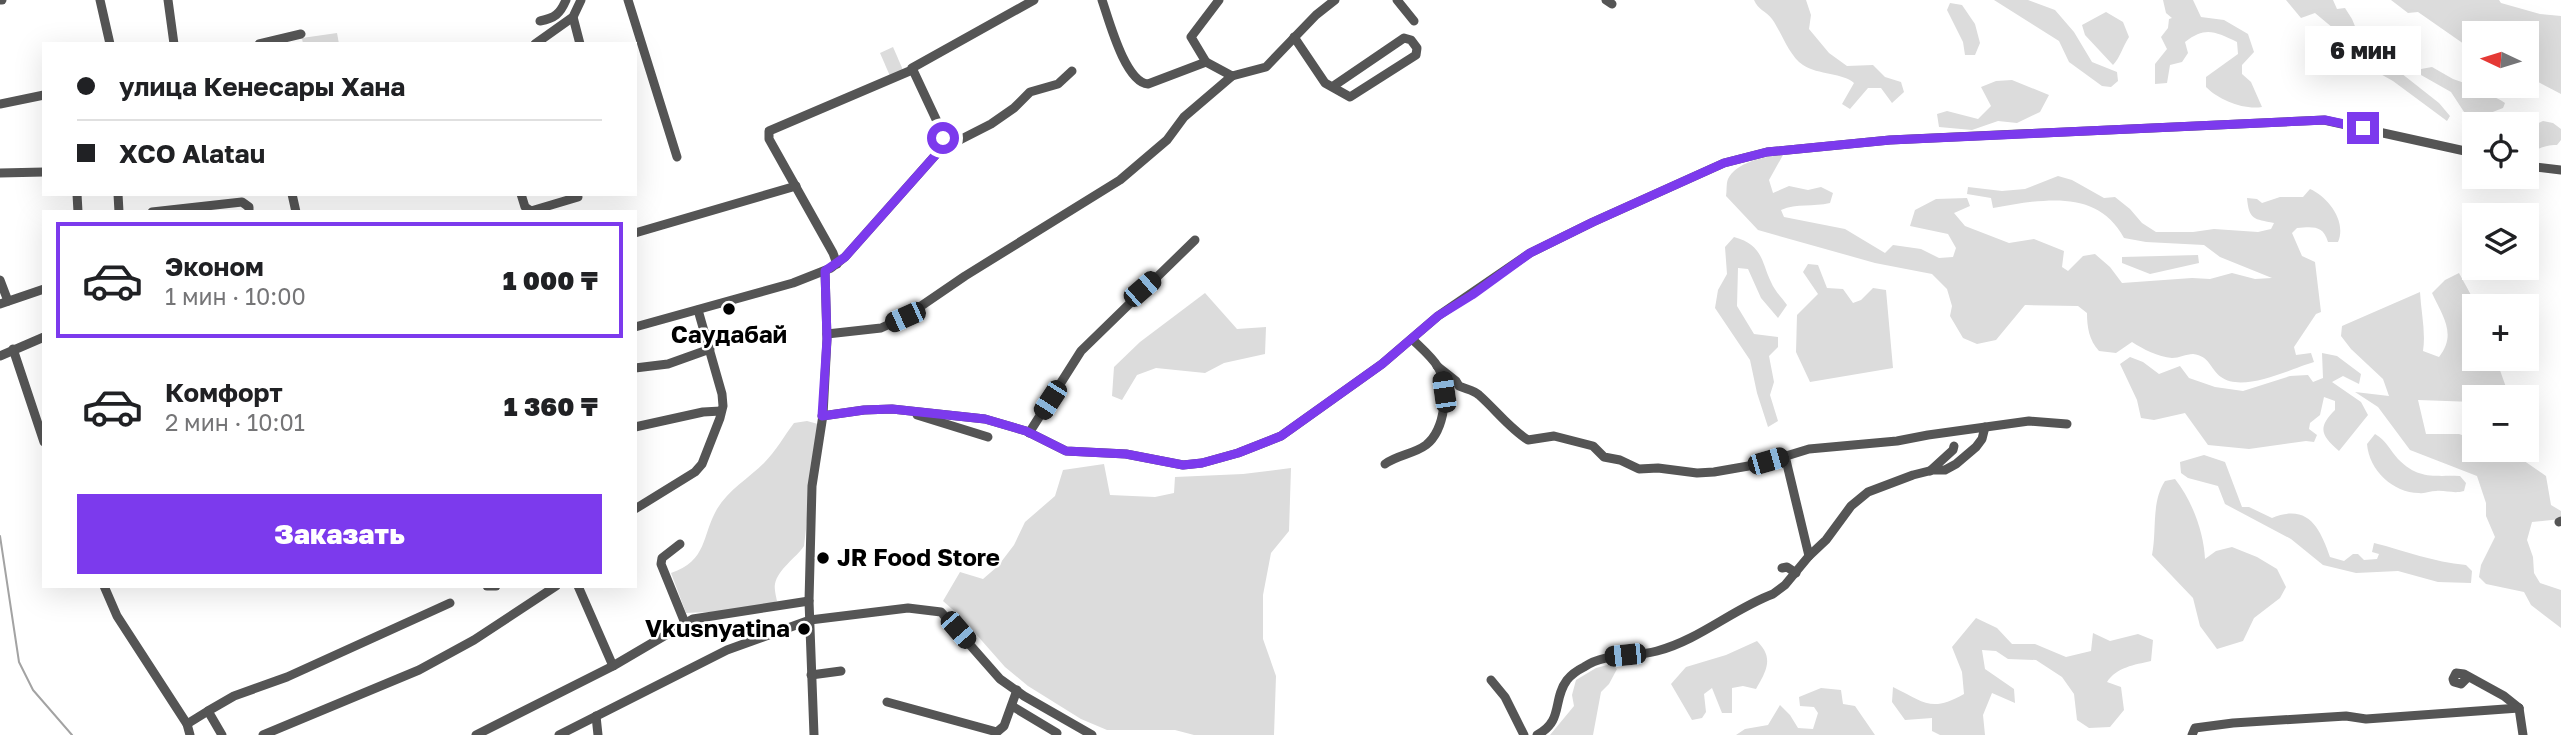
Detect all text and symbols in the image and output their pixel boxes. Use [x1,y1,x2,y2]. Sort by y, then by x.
north arrow [2462,21,2539,98]
map controls [2462,21,2539,462]
callout: 6 мин [2305,26,2421,76]
text: 6 мин [2330,36,2396,64]
text: улица Кенесары Хана [119,71,405,102]
route end [2347,112,2379,144]
button: locate [2462,112,2539,189]
route start [927,122,959,154]
text: XCO Alatau [119,138,265,169]
button: layers [2462,203,2539,280]
icon: car [81,249,144,312]
text: Эконом [165,251,264,282]
text: 1 000 ₸ [503,265,598,296]
car [1120,267,1165,311]
text: 1 мин · 10:00 [165,282,306,310]
button: + [2462,294,2539,371]
car [882,299,929,335]
marker: Саудабай [721,301,737,317]
place label: Саудабай [671,319,787,348]
car [1431,370,1458,414]
icon: car [81,375,144,438]
text: Комфорт [165,377,283,408]
car [1030,377,1071,423]
button: − [2462,385,2539,462]
text: 1 360 ₸ [504,391,598,422]
text: 2 мин · 10:01 [165,408,305,436]
car [1745,445,1792,477]
button: Заказать [77,494,602,574]
place label: JR Food Store [837,542,1000,571]
marker: JR Food Store [815,550,831,566]
car [937,607,980,653]
place label: Vkusnyatina [645,613,790,642]
marker: Vkusnyatina [796,621,812,637]
car [1604,642,1647,668]

